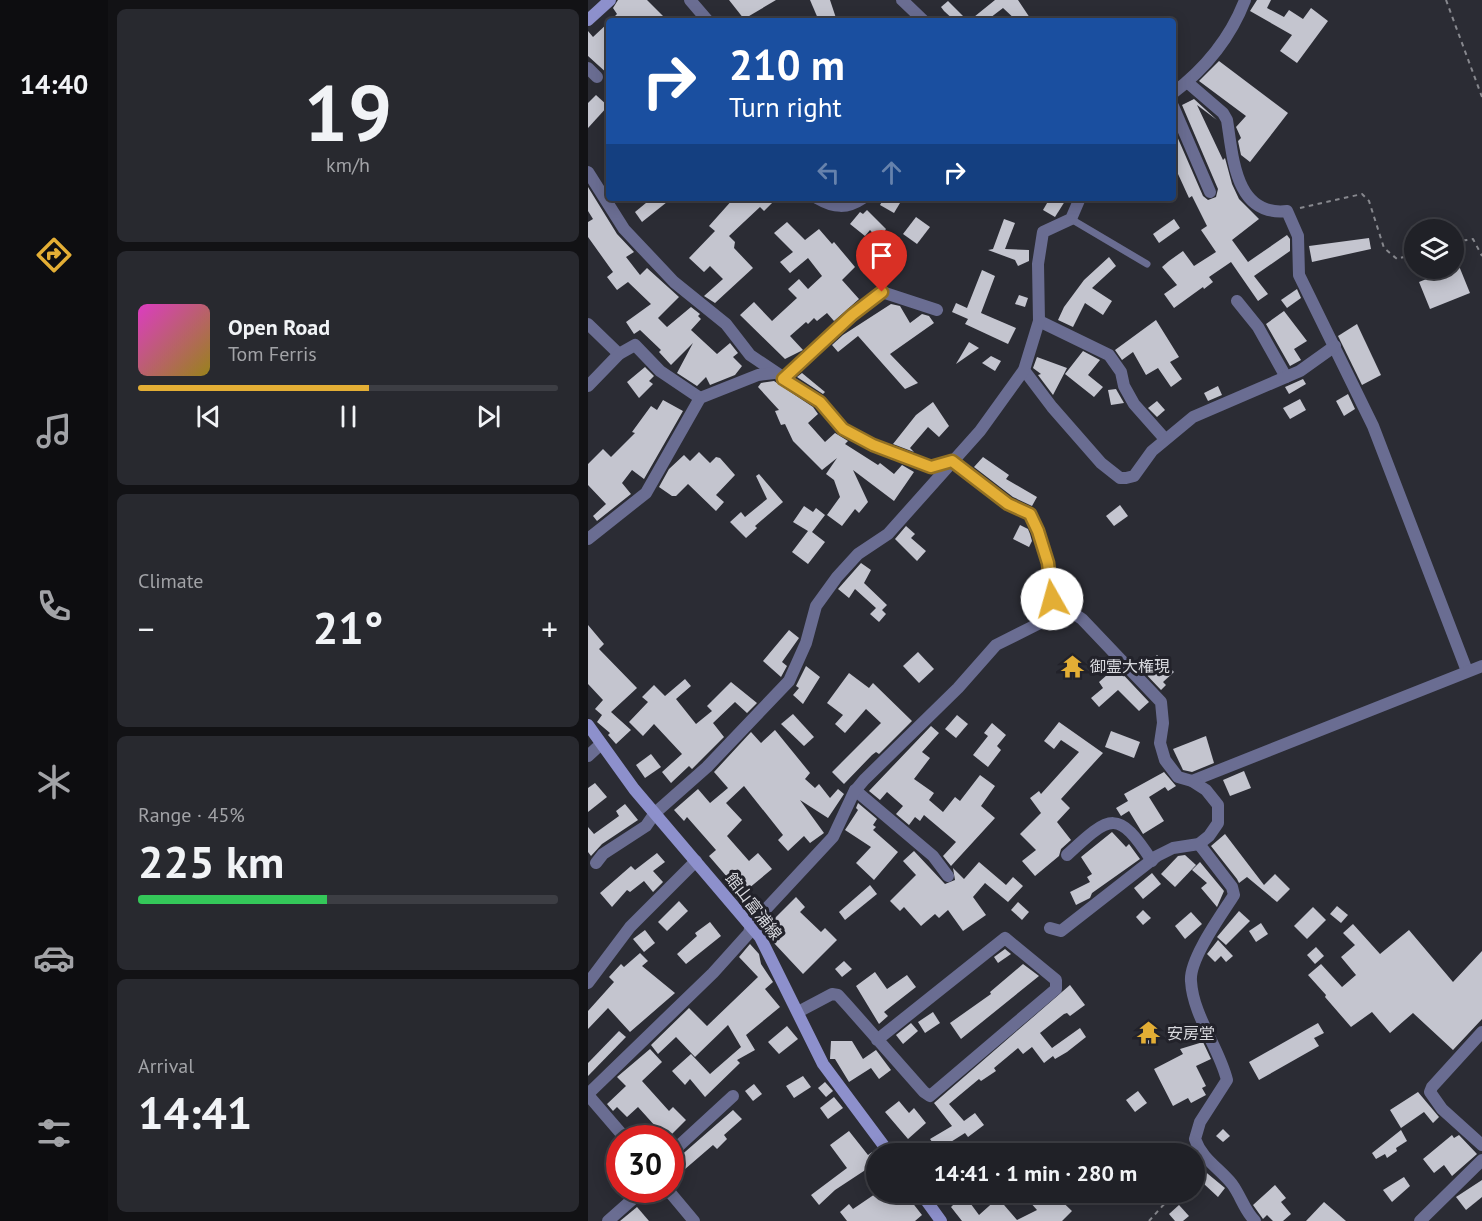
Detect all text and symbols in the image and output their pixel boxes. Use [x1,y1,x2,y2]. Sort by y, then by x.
text: 210 m [729,37,845,92]
icon: right [630,42,708,120]
text: 19 [304,62,392,163]
text: 14:40 [20,67,88,101]
text: Turn right [729,90,842,124]
text: km/h [326,152,370,178]
icon: left [812,156,845,189]
icon: ahead [875,156,908,189]
icon: right [938,156,971,189]
map controls [1404,219,1464,279]
button: layers [1404,219,1464,279]
pin [856,230,907,292]
icon: directions [33,234,75,276]
icon: arrive [865,239,898,272]
text: Open Road [228,313,330,341]
text: Tom Ferris [228,341,317,367]
icon: previous [192,400,225,433]
icon: pause [332,400,365,433]
icon: next [472,400,505,433]
icon: music [33,410,75,452]
position arrow [1020,567,1084,631]
text: Climate [138,568,204,594]
icon: phone [33,585,75,627]
text: 21° [313,598,383,656]
text: − [138,607,155,650]
text: + [541,607,558,650]
temple icon: 御霊大権現 [1059,653,1085,679]
place label: 御霊大権現 [1090,656,1170,676]
icon: climate [33,761,75,803]
text: Range · 45% [138,802,245,828]
text: 225 km [138,832,284,890]
street label: 館山富浦線 [721,868,787,944]
icon: car [33,937,75,979]
temple icon: 安房堂 [1136,1020,1162,1046]
place label: 安房堂 [1167,1023,1215,1043]
text: Arrival [138,1053,194,1079]
text: 14:41 [138,1083,252,1141]
icon: filters [33,1112,75,1154]
speed limit sign: 30 [606,1125,684,1203]
text: 14:41 · 1 min · 280 m [934,1159,1137,1187]

